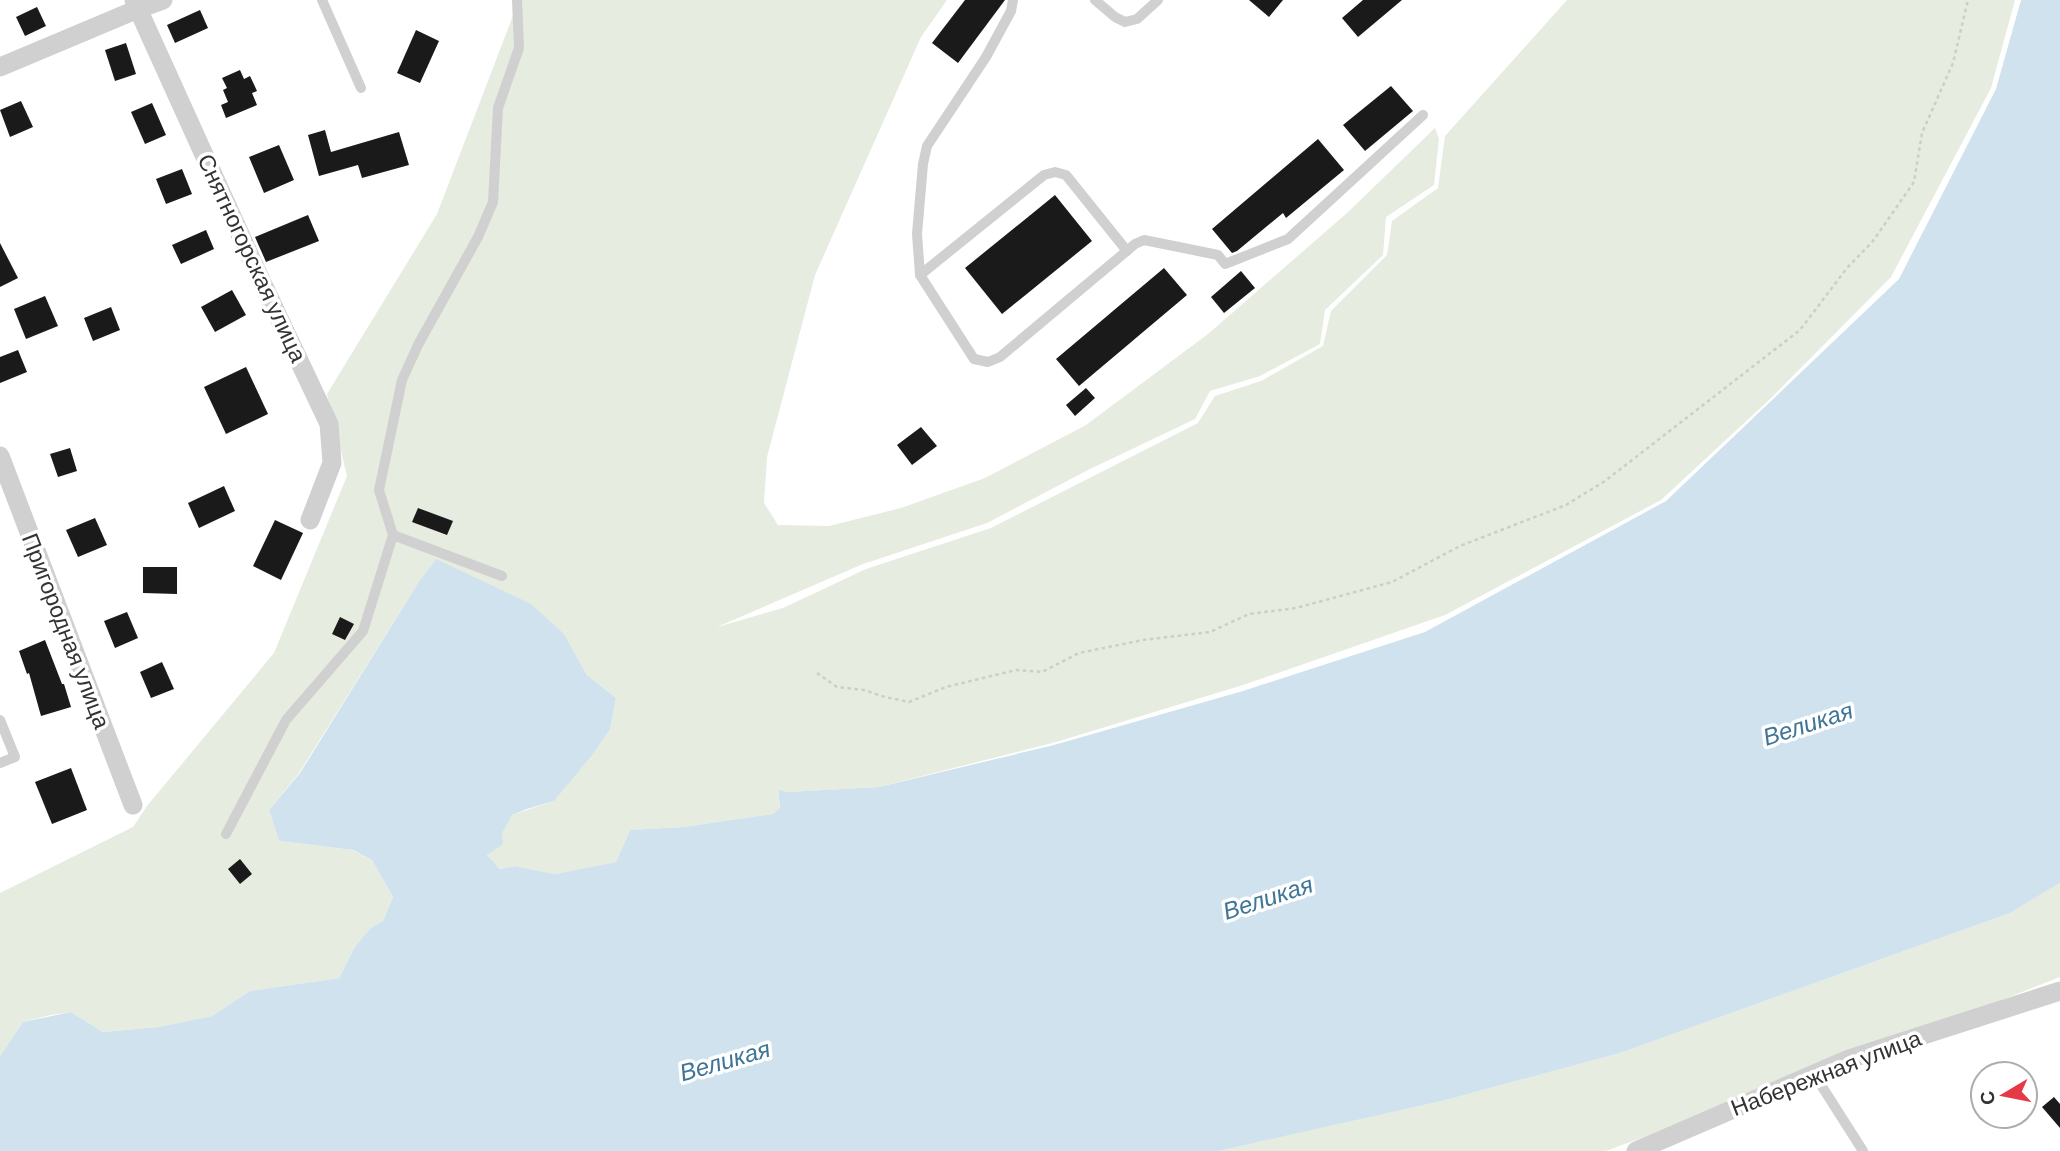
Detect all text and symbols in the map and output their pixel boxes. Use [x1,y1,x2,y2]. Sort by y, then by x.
street label: Снятногорская улица [192,149,314,366]
street label: Пригородная улица [17,529,117,733]
water label: Великая [1759,694,1856,751]
water label: Великая [1219,868,1316,925]
street label: Набережная улица [1727,1023,1925,1121]
water label: Великая [676,1033,773,1086]
north arrow [1969,1060,2039,1130]
text: С [1974,1089,1999,1107]

